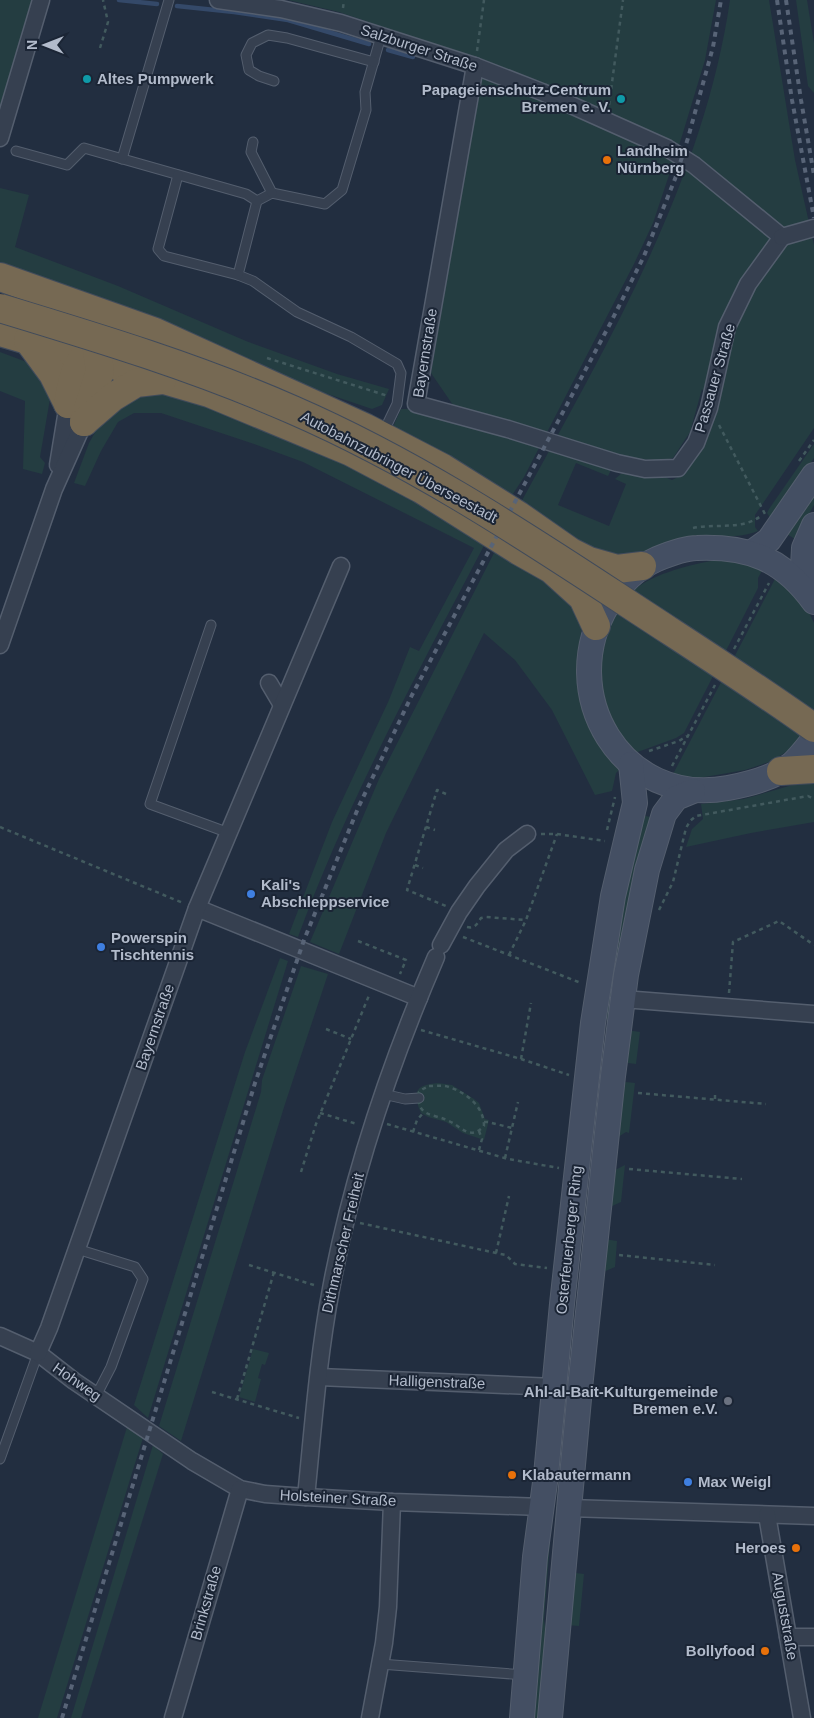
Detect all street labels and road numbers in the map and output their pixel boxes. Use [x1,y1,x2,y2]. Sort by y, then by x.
street label: Salzburger Straße [359,21,480,74]
street label: Bayernstraße [409,307,440,399]
street label: Passauer Straße [691,321,738,434]
street label: Autobahnzubringer Überseestadt [298,407,501,526]
street label: Bayernstraße [132,981,177,1072]
street label: Osterfeuerberger Ring [552,1165,585,1315]
street label: Dithmarscher Freiheit [318,1170,367,1315]
street label: Hohweg [50,1359,105,1404]
street label: Halligenstraße [388,1371,486,1392]
street label: Holsteiner Straße [279,1486,397,1509]
street label: Brinkstraße [187,1564,224,1642]
street label: Auguststraße [769,1571,802,1661]

